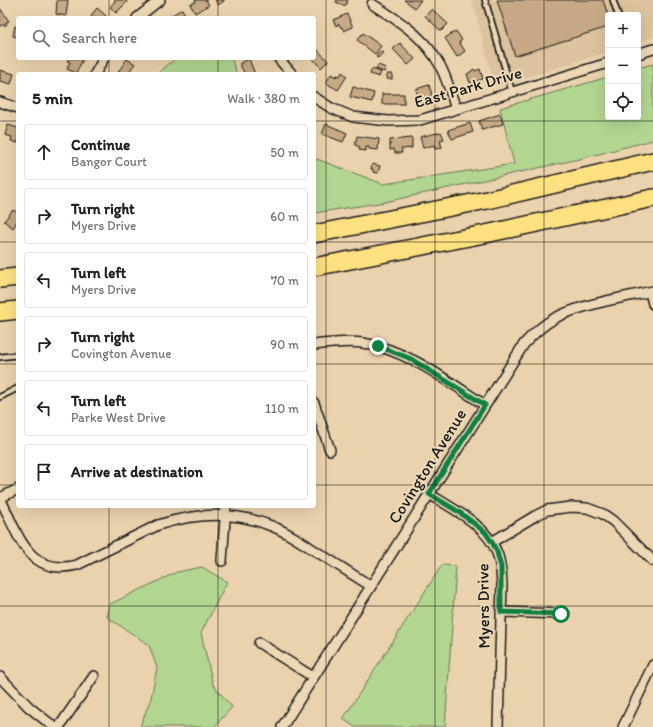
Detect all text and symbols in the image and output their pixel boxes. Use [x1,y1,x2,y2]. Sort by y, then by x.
map controls [605,12,641,120]
button: + [605,12,641,48]
search box [16,16,316,60]
icon: search [30,27,52,49]
text: Search here [62,29,137,47]
button: − [605,48,641,84]
street label: East Park Drive [412,62,524,112]
button: locate [605,84,641,120]
text: 5 min [32,88,72,108]
text: Walk · 380 m [227,91,300,106]
text: Continue [71,136,130,154]
icon: ahead [33,141,55,163]
text: 50 m [270,145,299,160]
text: Bangor Court [71,154,147,169]
text: Turn right [71,200,135,218]
icon: right [33,205,55,227]
text: 60 m [270,209,299,224]
text: Myers Drive [71,218,136,233]
text: Turn left [71,264,126,282]
icon: left [33,269,55,291]
text: 70 m [271,273,299,288]
text: Myers Drive [71,282,136,297]
text: Turn right [71,328,135,346]
icon: right [33,333,55,355]
text: 90 m [270,337,299,352]
route end [369,337,387,355]
text: Covington Avenue [71,346,172,361]
text: Turn left [71,392,126,410]
icon: left [33,397,55,419]
text: 110 m [265,401,299,416]
street label: Covington Avenue [384,405,470,527]
text: Parke West Drive [71,410,166,425]
icon: arrive [33,461,55,483]
text: Arrive at destination [71,463,203,481]
street label: Myers Drive [472,563,494,649]
route start [552,605,570,623]

